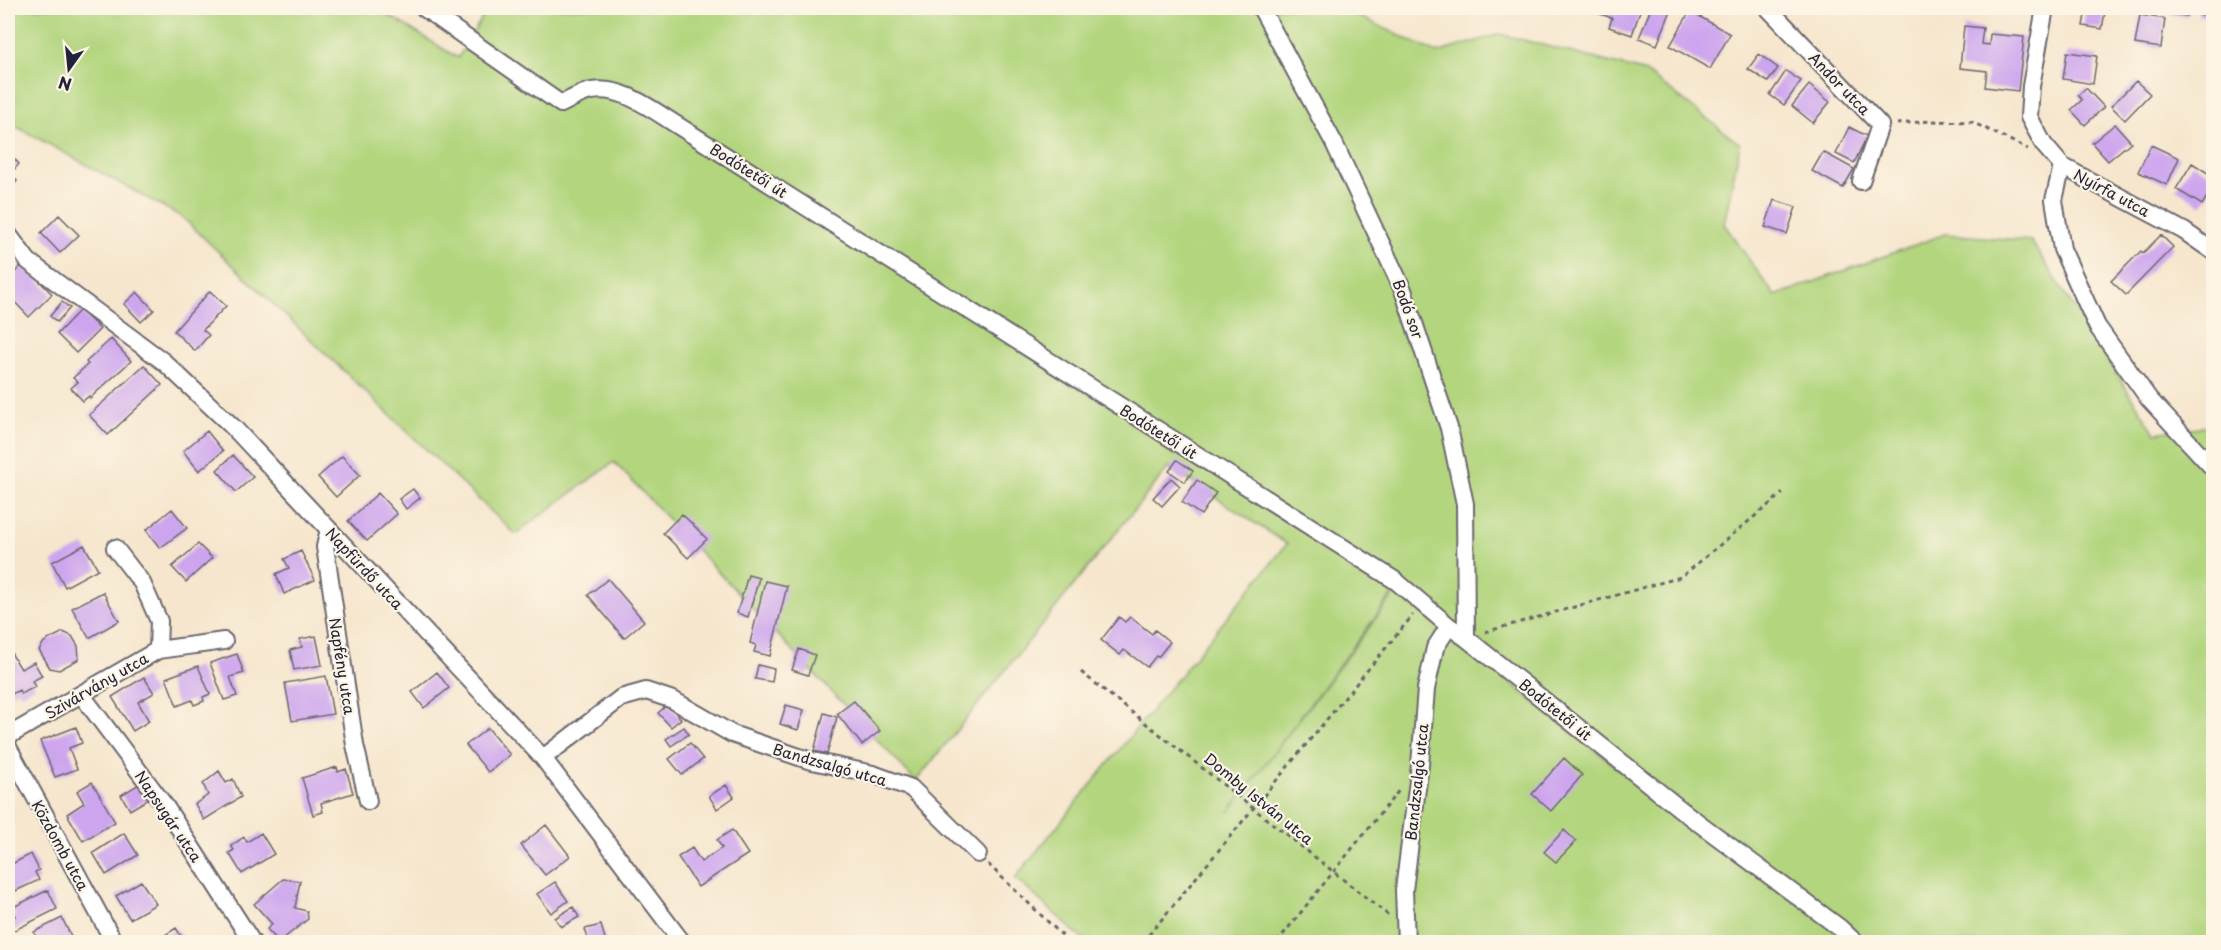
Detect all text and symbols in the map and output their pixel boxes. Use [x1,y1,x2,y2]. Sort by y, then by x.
north arrow [39,39,99,99]
street label: Andor utca [1804,46,1877,120]
text: N [56,71,74,98]
street label: Bodótetői út [706,137,792,203]
street label: Nyírfa utca [2070,162,2155,222]
street label: Bodó sor [1388,276,1430,342]
street label: Bodótetői út [1116,398,1202,464]
street label: Napfürdő utca [321,522,410,615]
street label: Napfény utca [324,616,362,717]
street label: Szivárvány utca [40,646,153,724]
street label: Bodótetői út [1515,672,1597,746]
street label: Bandzsalgó utca [1398,722,1434,842]
street label: Bandzsalgó utca [770,737,890,791]
street label: Domby István utca [1199,747,1319,850]
street label: Napsugár utca [130,766,209,867]
street label: Közdomb utca [27,796,96,895]

